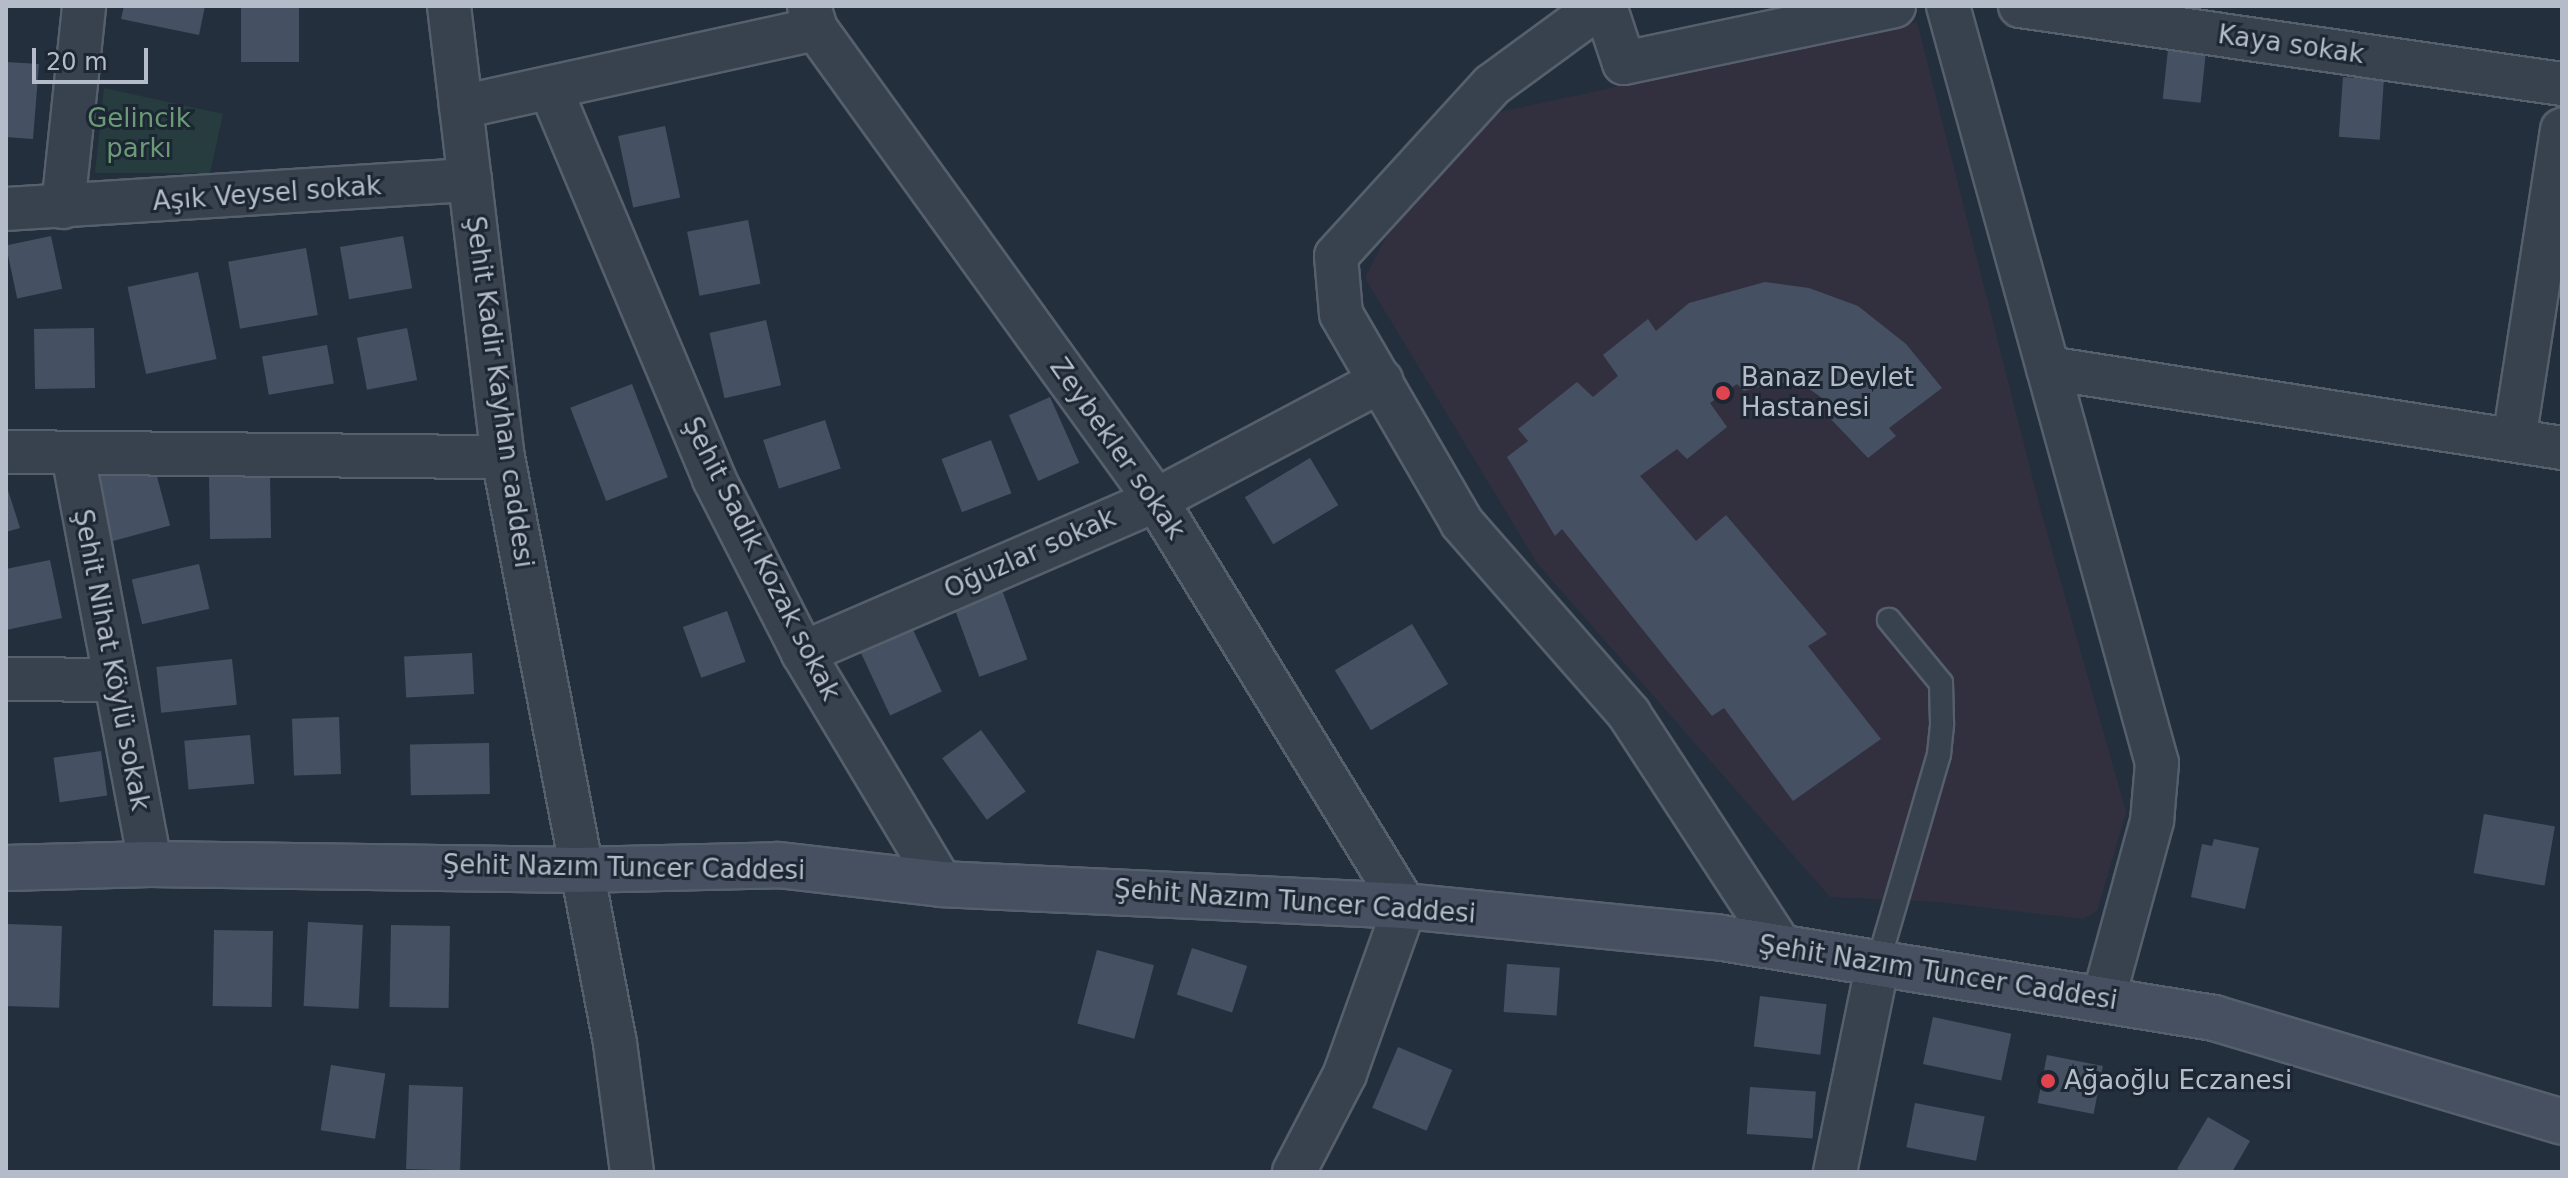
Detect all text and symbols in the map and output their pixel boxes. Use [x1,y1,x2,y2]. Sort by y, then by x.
street label: Kaya sokak [2216,19,2366,71]
scale bar [36,32,152,82]
text: 20 m [46,48,108,76]
park label: Gelincik parkı [87,103,191,164]
street label: Aşık Veysel sokak [152,170,382,218]
street label: Şehit Kadir Kayhan caddesi [459,214,539,570]
street label: Zeybekler sokak [1043,352,1191,546]
place label: Banaz Devlet Hastanesi [1741,362,1914,424]
marker: Banaz Devlet Hastanesi [1712,382,1734,404]
street label: Şehit Sadık Kozak sokak [676,412,846,706]
street label: Oğuzlar sokak [939,502,1121,606]
street label: Şehit Nihat Köylü sokak [66,507,156,813]
street label: Şehit Nazım Tuncer Caddesi [443,849,805,887]
street label: Şehit Nazım Tuncer Caddesi [1113,874,1477,930]
street label: Şehit Nazım Tuncer Caddesi [1757,929,2119,1017]
place label: Ağaoğlu Eczanesi [2064,1065,2292,1097]
marker: Ağaoğlu Eczanesi [2039,1072,2057,1090]

